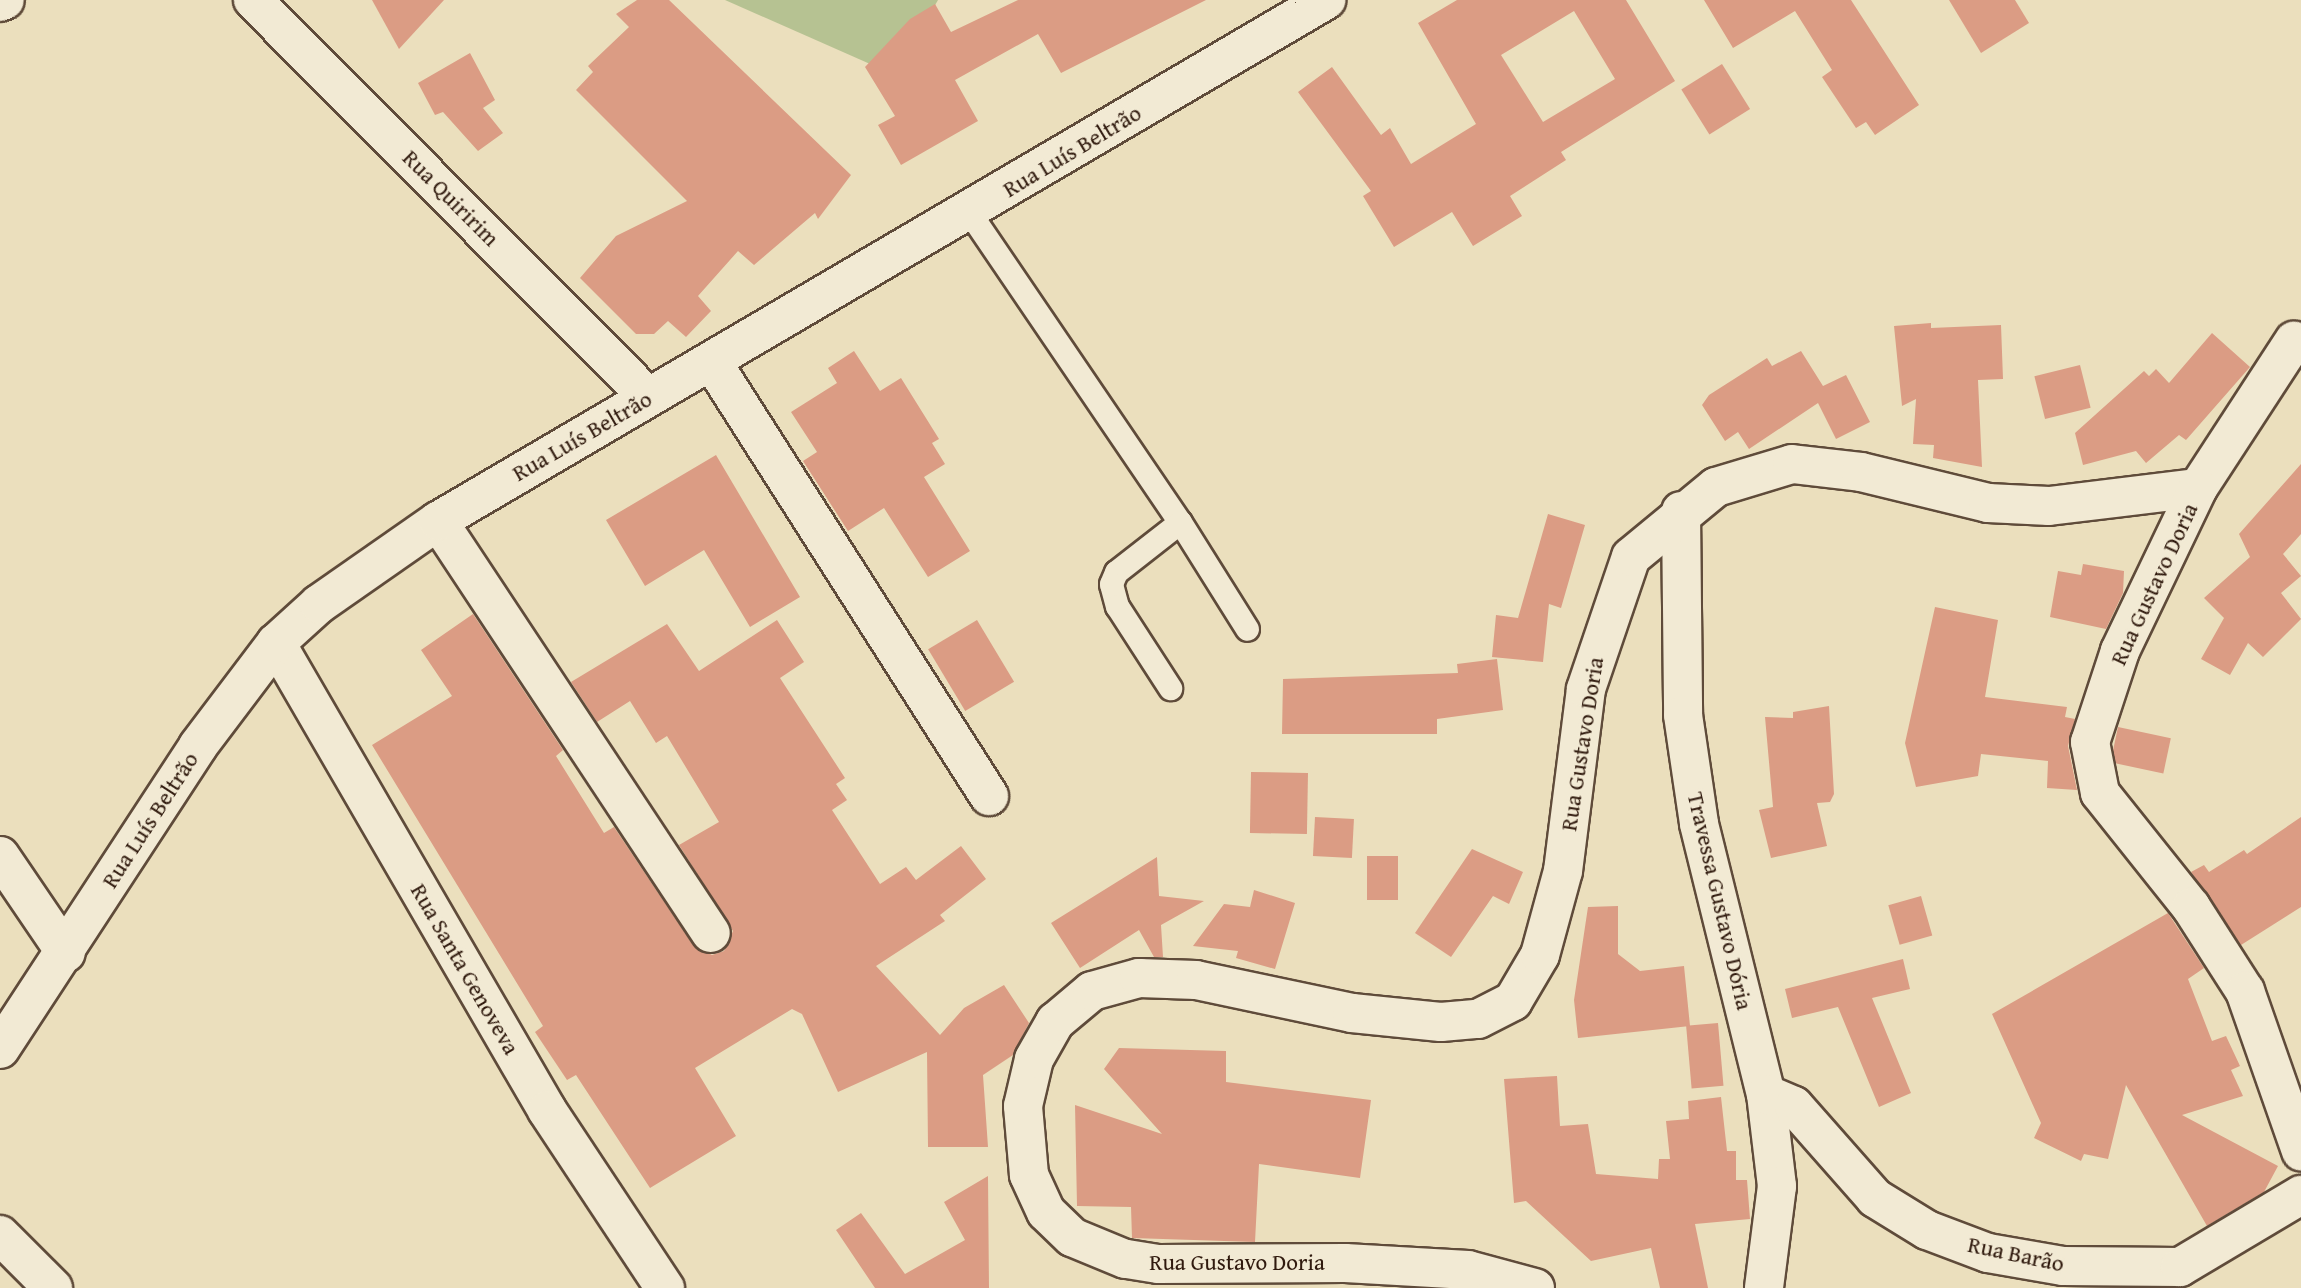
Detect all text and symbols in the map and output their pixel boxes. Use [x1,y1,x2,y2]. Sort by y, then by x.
street label: Rua Luís Beltrão [998,99,1146,203]
street label: Rua Quiririm [397,144,505,252]
street label: Rua Luís Beltrão [507,385,657,487]
street label: Rua Gustavo Doria [2104,499,2204,669]
street label: Rua Gustavo Doria [1555,655,1609,833]
street label: Rua Luís Beltrão [96,747,204,893]
street label: Travessa Gustavo Dória [1682,789,1758,1013]
street label: Rua Santa Genoveva [405,879,525,1059]
street label: Rua Barão [1965,1230,2067,1278]
street label: Rua Gustavo Doria [1149,1248,1325,1276]

